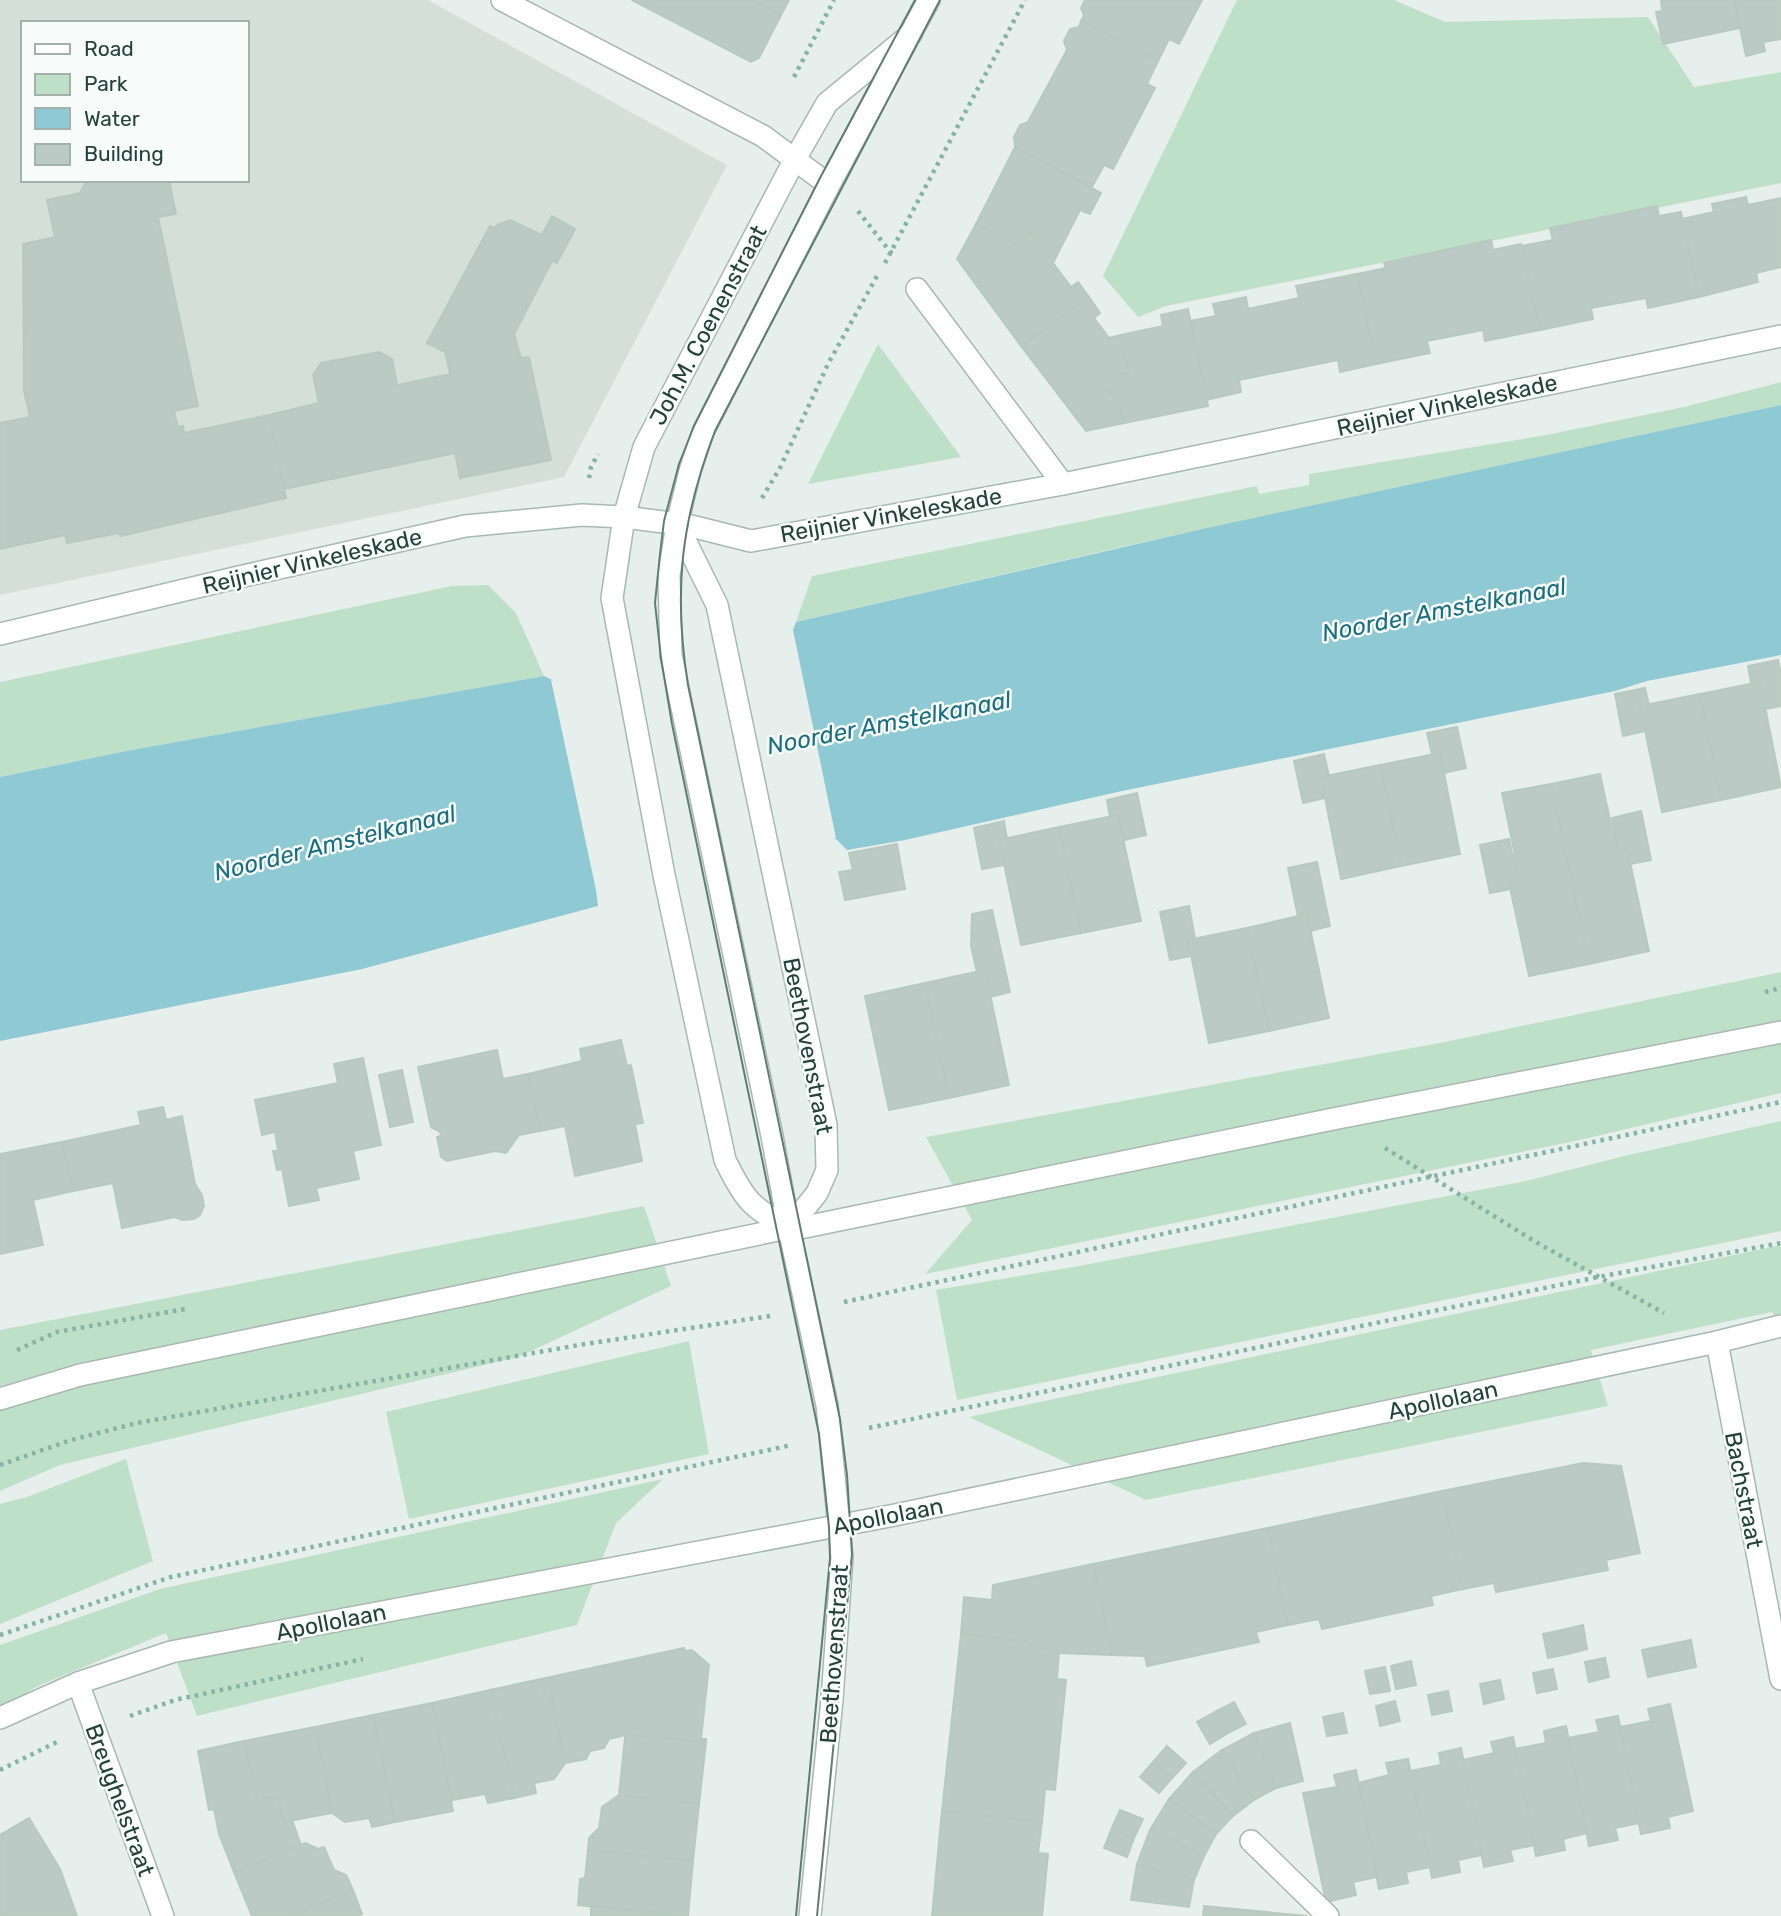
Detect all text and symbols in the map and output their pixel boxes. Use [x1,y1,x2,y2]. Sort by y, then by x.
legend [21,21,248,182]
text: Road [84,36,134,61]
text: Park [84,71,128,96]
text: Water [84,106,140,131]
text: Building [84,141,164,166]
street label: Joh.M. Coenenstraat [643,220,773,430]
street label: Reijnier Vinkeleskade [1334,368,1560,442]
street label: Reijnier Vinkeleskade [778,482,1004,548]
street label: Reijnier Vinkeleskade [199,522,425,600]
water label: Noorder Amstelkanaal [1320,572,1570,647]
water label: Noorder Amstelkanaal [765,685,1015,760]
water label: Noorder Amstelkanaal [211,799,460,887]
street label: Beethovenstraat [777,955,839,1137]
street label: Apollolaan [1385,1375,1501,1425]
street label: Bachstraat [1719,1429,1769,1551]
street label: Apollolaan [831,1492,945,1540]
street label: Beethovenstraat [814,1563,854,1745]
street label: Apollolaan [274,1598,388,1646]
street label: Breughelstraat [79,1720,161,1880]

